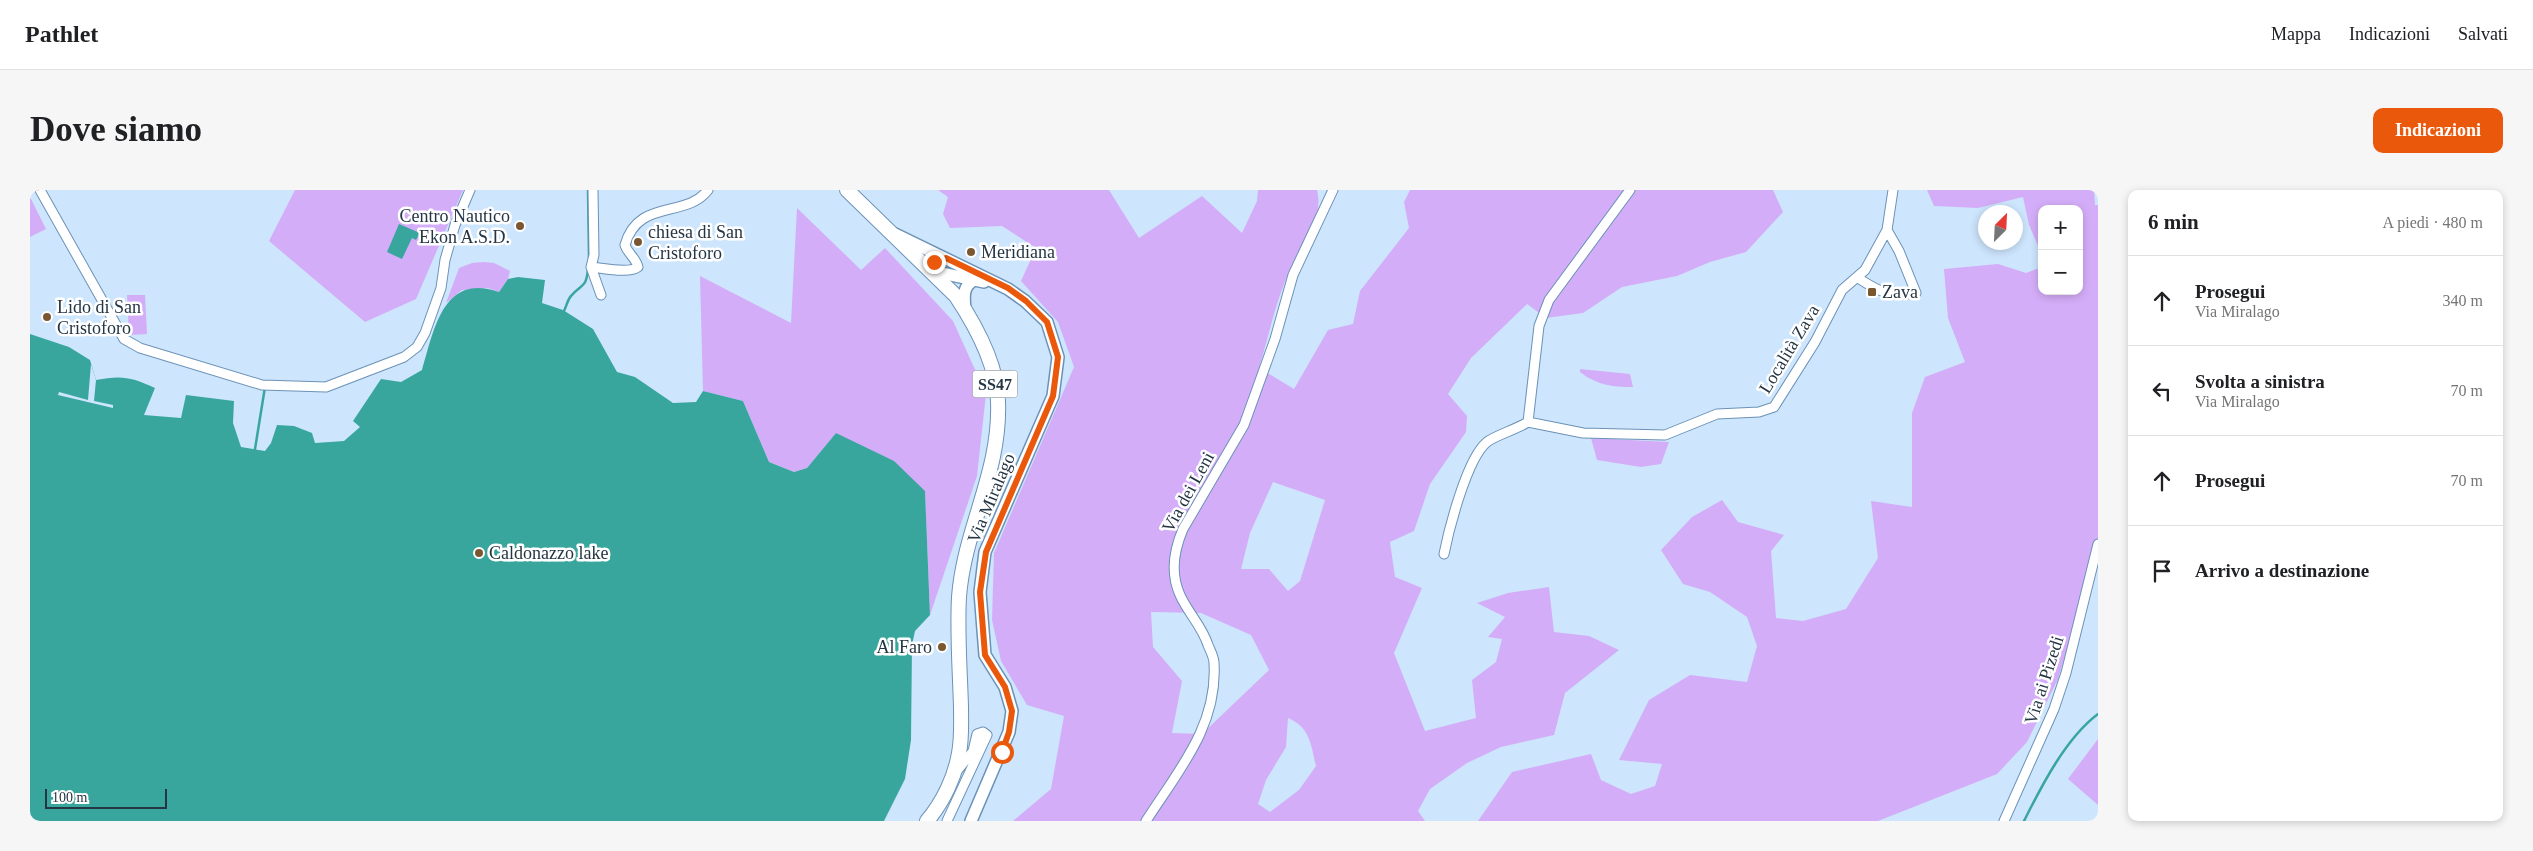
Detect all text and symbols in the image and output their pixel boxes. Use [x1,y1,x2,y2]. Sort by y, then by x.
text: Pathlet [25,21,98,47]
text: Mappa [2271,24,2321,44]
text: Indicazioni [2349,24,2430,44]
text: Salvati [2458,24,2508,44]
button: Indicazioni [2373,108,2503,153]
text: Dove siamo [30,110,202,149]
north arrow [1978,205,2023,250]
map controls [2038,205,2083,295]
button: + [2038,205,2083,250]
place label: Centro Nautico Ekon A.S.D. [400,206,510,247]
text: 6 min [2148,210,2199,234]
text: A piedi · 480 m [2383,214,2483,231]
marker: Centro Nautico Ekon A.S.D. [514,220,526,232]
place label: chiesa di San Cristoforo [648,222,743,263]
marker: chiesa di San Cristoforo [632,236,644,248]
place label: Meridiana [981,242,1055,262]
marker: Meridiana [965,246,977,258]
button: − [2038,250,2083,295]
route end [923,251,946,274]
text: Prosegui [2195,281,2265,302]
place label: Zava [1882,282,1918,302]
marker: Zava [1866,286,1878,298]
icon: ahead [2148,287,2176,315]
text: 340 m [2443,292,2483,309]
place label: Lido di San Cristoforo [57,297,141,338]
street label: Località Zava [1755,301,1823,397]
text: Via Miralago [2195,303,2280,320]
marker: Lido di San Cristoforo [41,311,53,323]
road number: SS47 [972,370,1018,398]
text: Svolta a sinistra [2195,371,2325,392]
icon: left [2148,377,2176,405]
text: 70 m [2451,382,2483,399]
text: Via Miralago [2195,393,2280,410]
street label: Via dei Leni [1158,448,1218,536]
street label: Via Miralago [963,450,1019,546]
icon: ahead [2148,467,2176,495]
text: Prosegui [2195,470,2265,491]
text: 70 m [2451,472,2483,489]
place label: Caldonazzo lake [489,543,608,563]
marker: Caldonazzo lake [473,547,485,559]
icon: arrive [2148,557,2176,585]
text: Arrivo a destinazione [2195,560,2369,581]
street label: Via ai Pizedi [2020,633,2068,727]
place label: Al Faro [877,637,932,657]
marker: Al Faro [936,641,948,653]
route start [991,741,1014,764]
scale bar [45,786,168,809]
text: 100 m [52,790,87,805]

